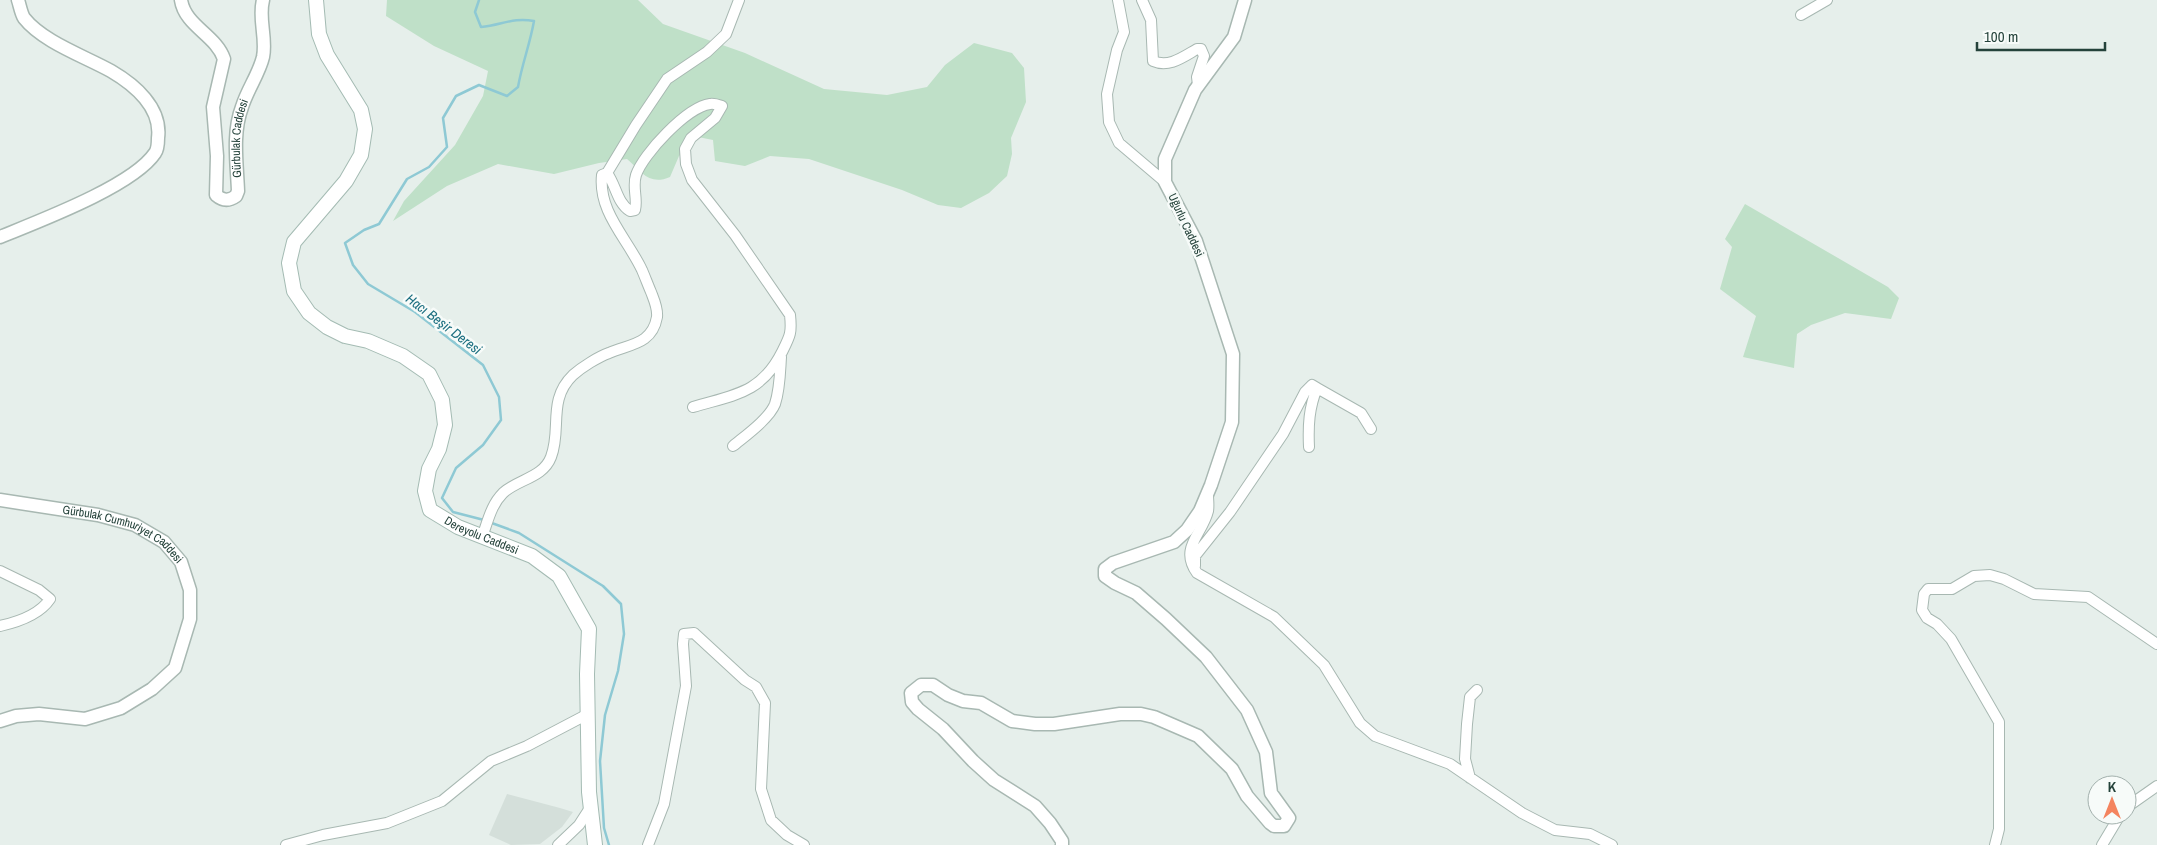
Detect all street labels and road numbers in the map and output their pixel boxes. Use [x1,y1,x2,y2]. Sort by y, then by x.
street label: Gürbulak Caddesi [228,97,252,178]
street label: Uğurlu Caddesi [1164,191,1208,259]
street label: Gürbulak Cumhuriyet Caddesi [61,502,187,567]
street label: Dereyolu Caddesi [441,513,521,558]

